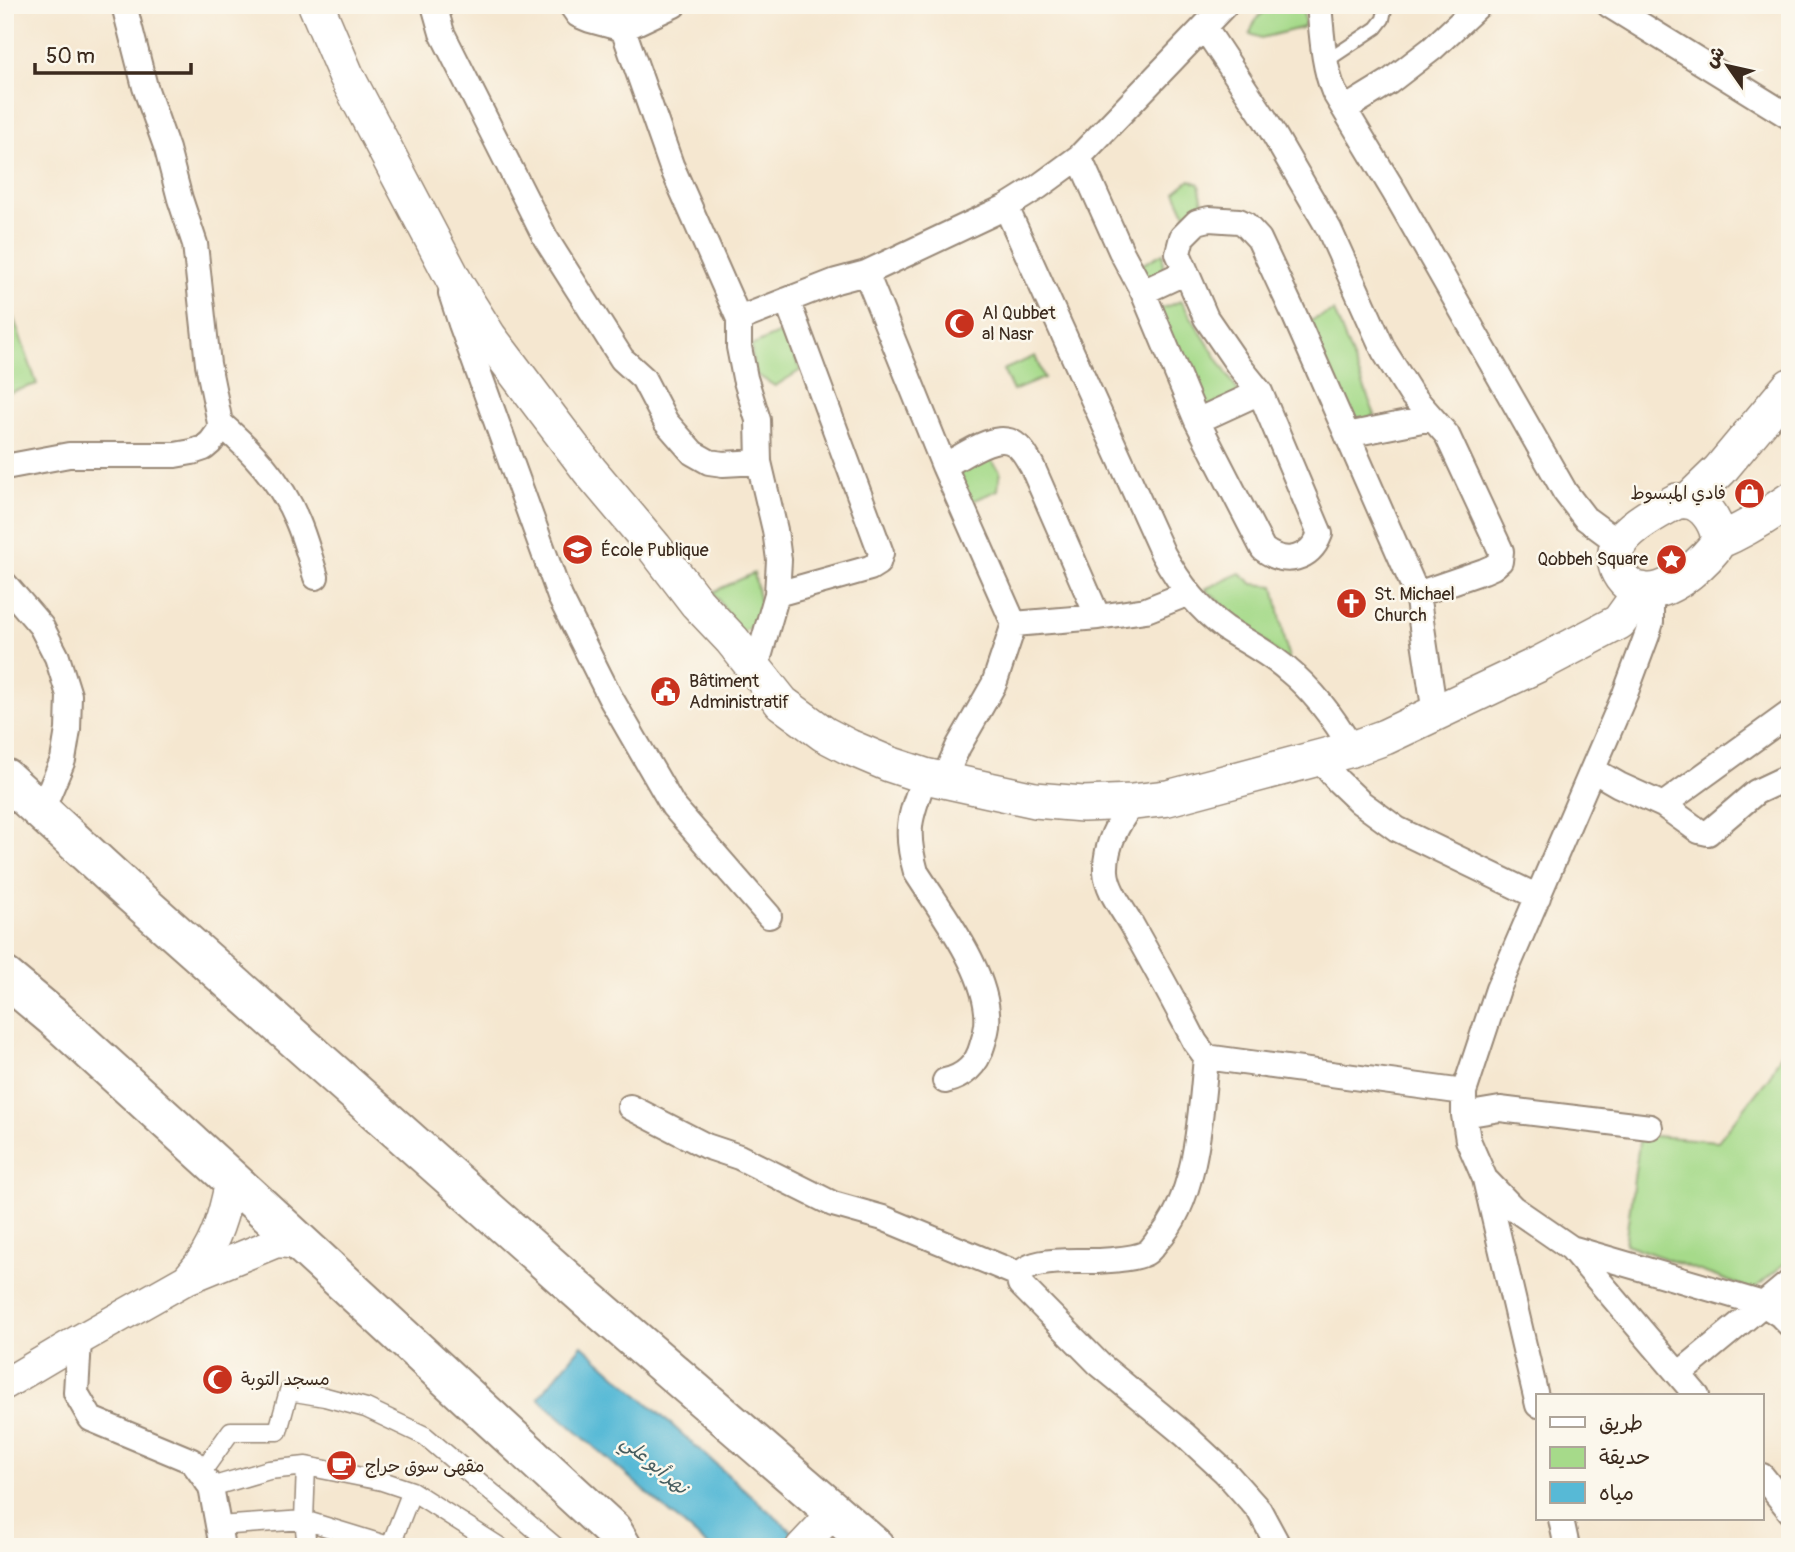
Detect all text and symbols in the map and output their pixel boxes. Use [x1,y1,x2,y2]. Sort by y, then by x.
scale bar [35,32,191,76]
north arrow [1694,32,1764,102]
text: ش [1699,42,1731,72]
text: 50 m [46,43,95,70]
place label: Al Qubbet al Nasr [982,302,1056,346]
mosque icon: Al Qubbet al Nasr [942,306,976,340]
shop icon: فادي المبسوط [1732,476,1766,510]
place label: فادي المبسوط [1630,482,1726,506]
school or university icon: École Publique [561,533,595,567]
place label: École Publique [601,539,709,562]
place icon: Qobbeh Square [1654,542,1688,576]
place label: Qobbeh Square [1537,548,1648,571]
place label: St. Michael Church [1374,583,1455,627]
church icon: St. Michael Church [1334,587,1368,621]
place label: Bâtiment Administratif [689,670,790,714]
public building icon: Bâtiment Administratif [649,674,683,708]
mosque icon: مسجد التوبة [201,1362,235,1396]
place label: مسجد التوبة [241,1368,330,1391]
legend [1536,1394,1764,1520]
text: طريق [1599,1410,1643,1437]
water label: نهر أبو علي [613,1430,694,1504]
text: حديقة [1599,1444,1650,1471]
cafe icon: مقهى سوق حراج [325,1449,359,1483]
place label: مقهى سوق حراج [365,1455,484,1478]
text: مياه [1599,1480,1634,1507]

